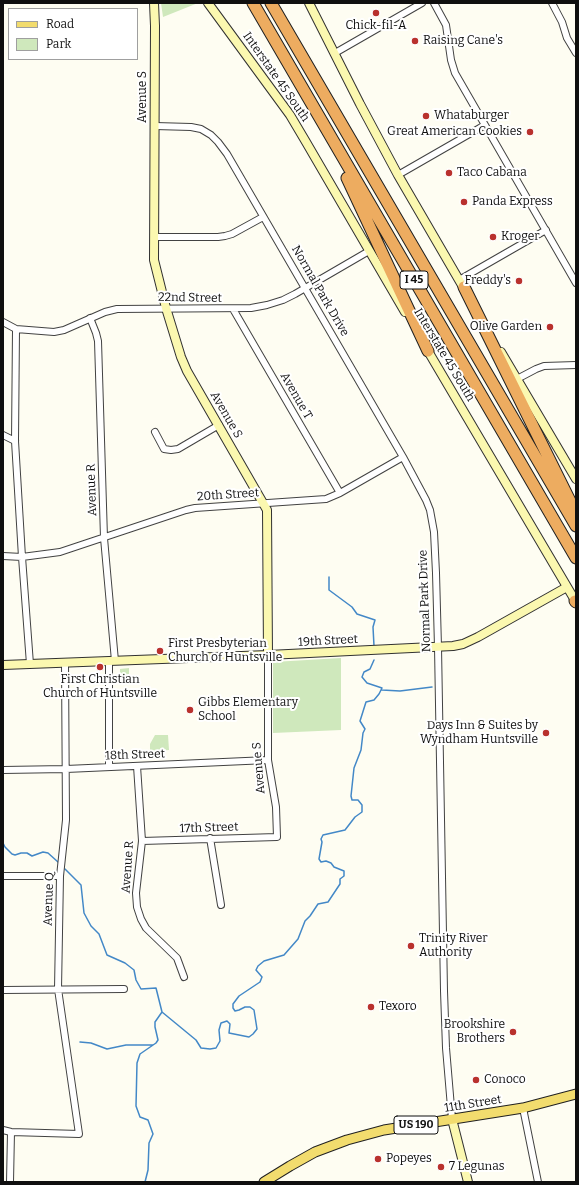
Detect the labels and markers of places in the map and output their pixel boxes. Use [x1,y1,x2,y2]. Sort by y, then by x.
marker: Chick-fil-A [371,8,381,18]
place label: Chick-fil-A [345,19,407,33]
place label: Raising Cane's [423,34,503,48]
marker: Raising Cane's [410,36,420,46]
place label: Whataburger [434,109,509,123]
marker: Whataburger [421,111,431,121]
place label: Great American Cookies [387,125,522,139]
marker: Great American Cookies [525,127,535,137]
place label: Taco Cabana [457,166,527,180]
marker: Taco Cabana [444,168,454,178]
place label: Panda Express [472,195,553,209]
marker: Panda Express [459,197,469,207]
place label: Kroger [501,230,540,244]
marker: Kroger [488,232,498,242]
place label: Freddy's [465,274,511,288]
marker: Freddy's [514,276,524,286]
place label: Olive Garden [470,320,542,334]
marker: Olive Garden [545,322,555,332]
place label: First Presbyterian Church of Huntsville [168,637,282,665]
marker: First Presbyterian Church of Huntsville [155,646,165,656]
marker: First Christian Church of Huntsville [95,662,105,672]
place label: First Christian Church of Huntsville [43,673,157,701]
place label: Gibbs Elementary School [198,696,298,724]
marker: Gibbs Elementary School [185,705,195,715]
place label: Days Inn & Suites by Wyndham Huntsville [420,719,538,747]
marker: Days Inn & Suites by Wyndham Huntsville [541,728,551,738]
place label: Trinity River Authority [419,932,488,960]
marker: Trinity River Authority [406,941,416,951]
place label: Texoro [379,1000,417,1014]
marker: Texoro [366,1002,376,1012]
place label: Brookshire Brothers [444,1018,505,1046]
marker: Brookshire Brothers [508,1027,518,1037]
place label: Conoco [484,1073,526,1087]
marker: Conoco [471,1075,481,1085]
place label: Popeyes [386,1152,432,1166]
marker: Popeyes [373,1154,383,1164]
place label: 7 Legunas [449,1160,505,1174]
marker: 7 Legunas [436,1162,446,1172]

